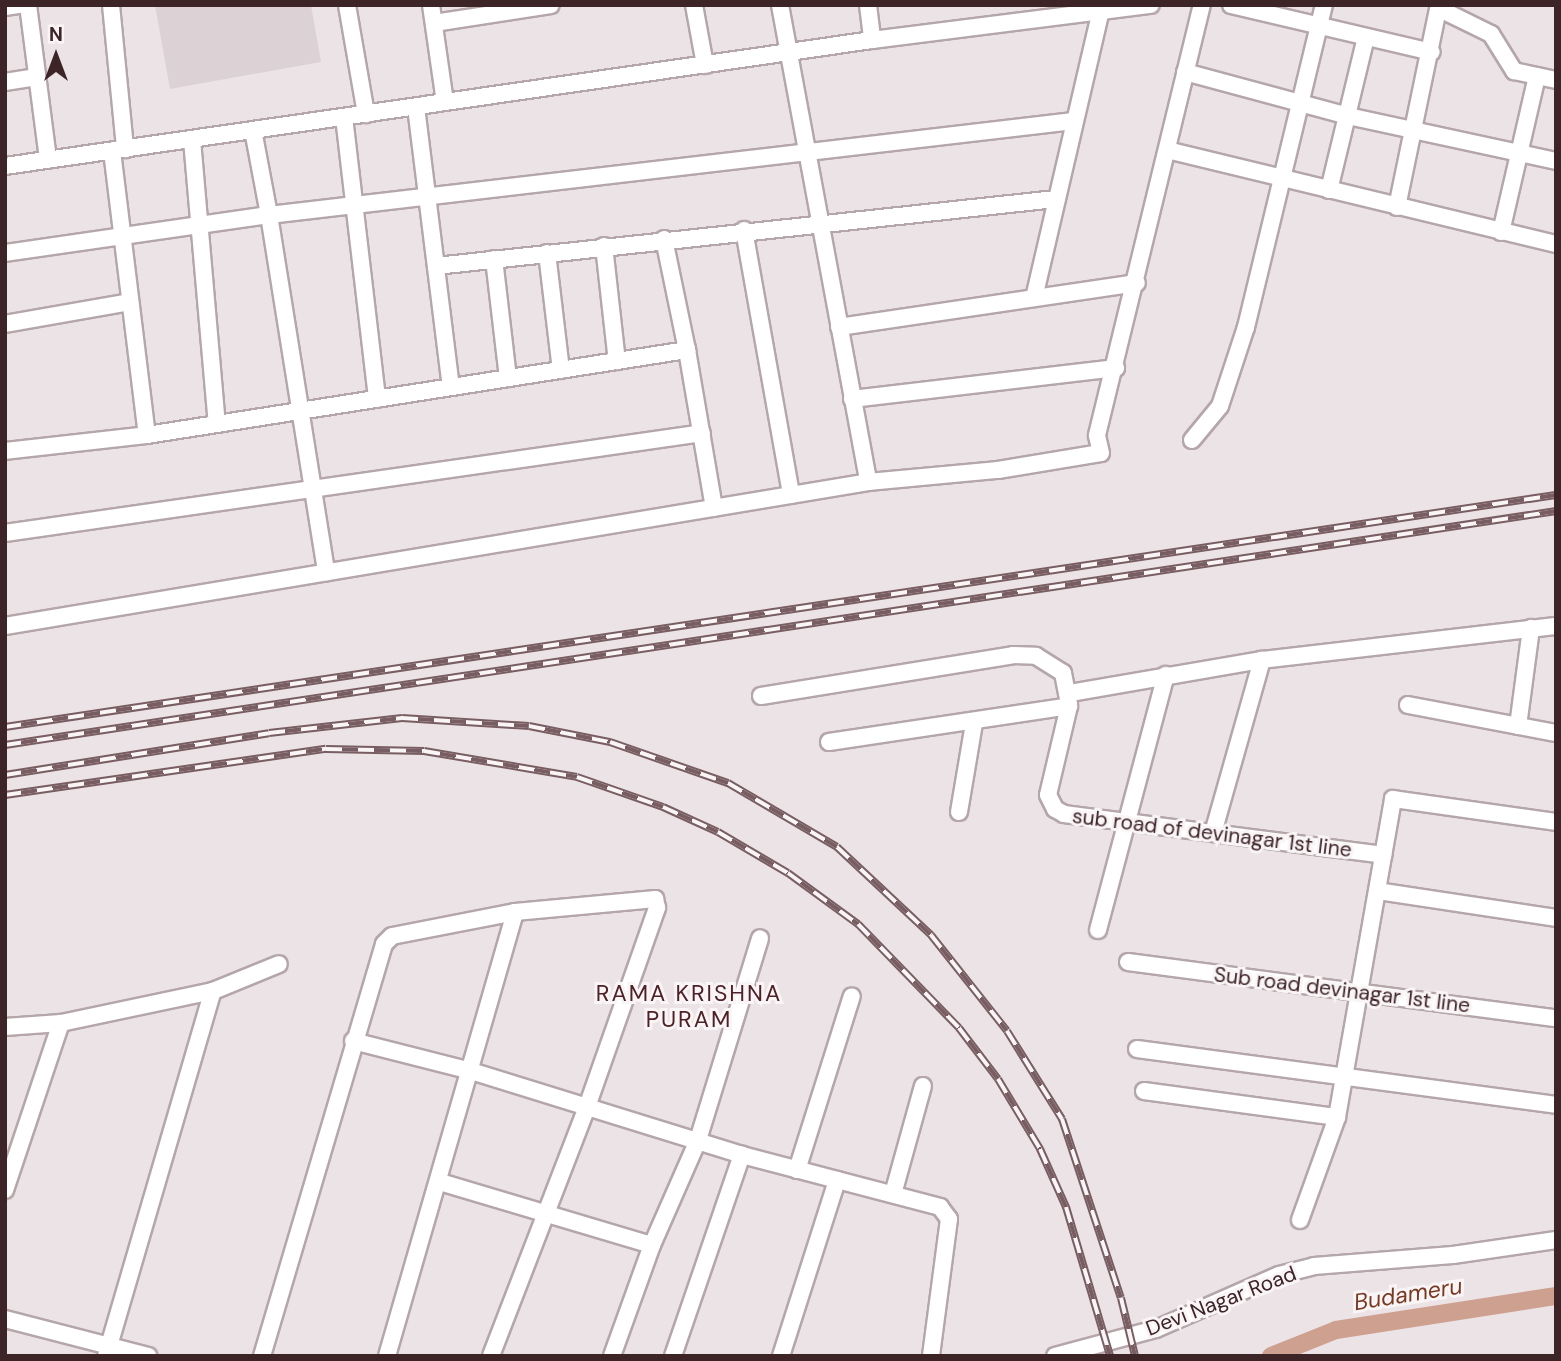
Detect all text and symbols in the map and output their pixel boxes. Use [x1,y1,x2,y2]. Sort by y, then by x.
north arrow [21,21,91,91]
text: N [49,22,63,47]
street label: sub road of devinagar 1st line [1071,803,1353,863]
street label: Sub road devinagar 1st line [1212,962,1472,1018]
district label: RAMA KRISHNA PURAM [597,979,781,1033]
street label: Devi Nagar Road [1142,1261,1300,1341]
water label: Budameru [1352,1272,1464,1316]

